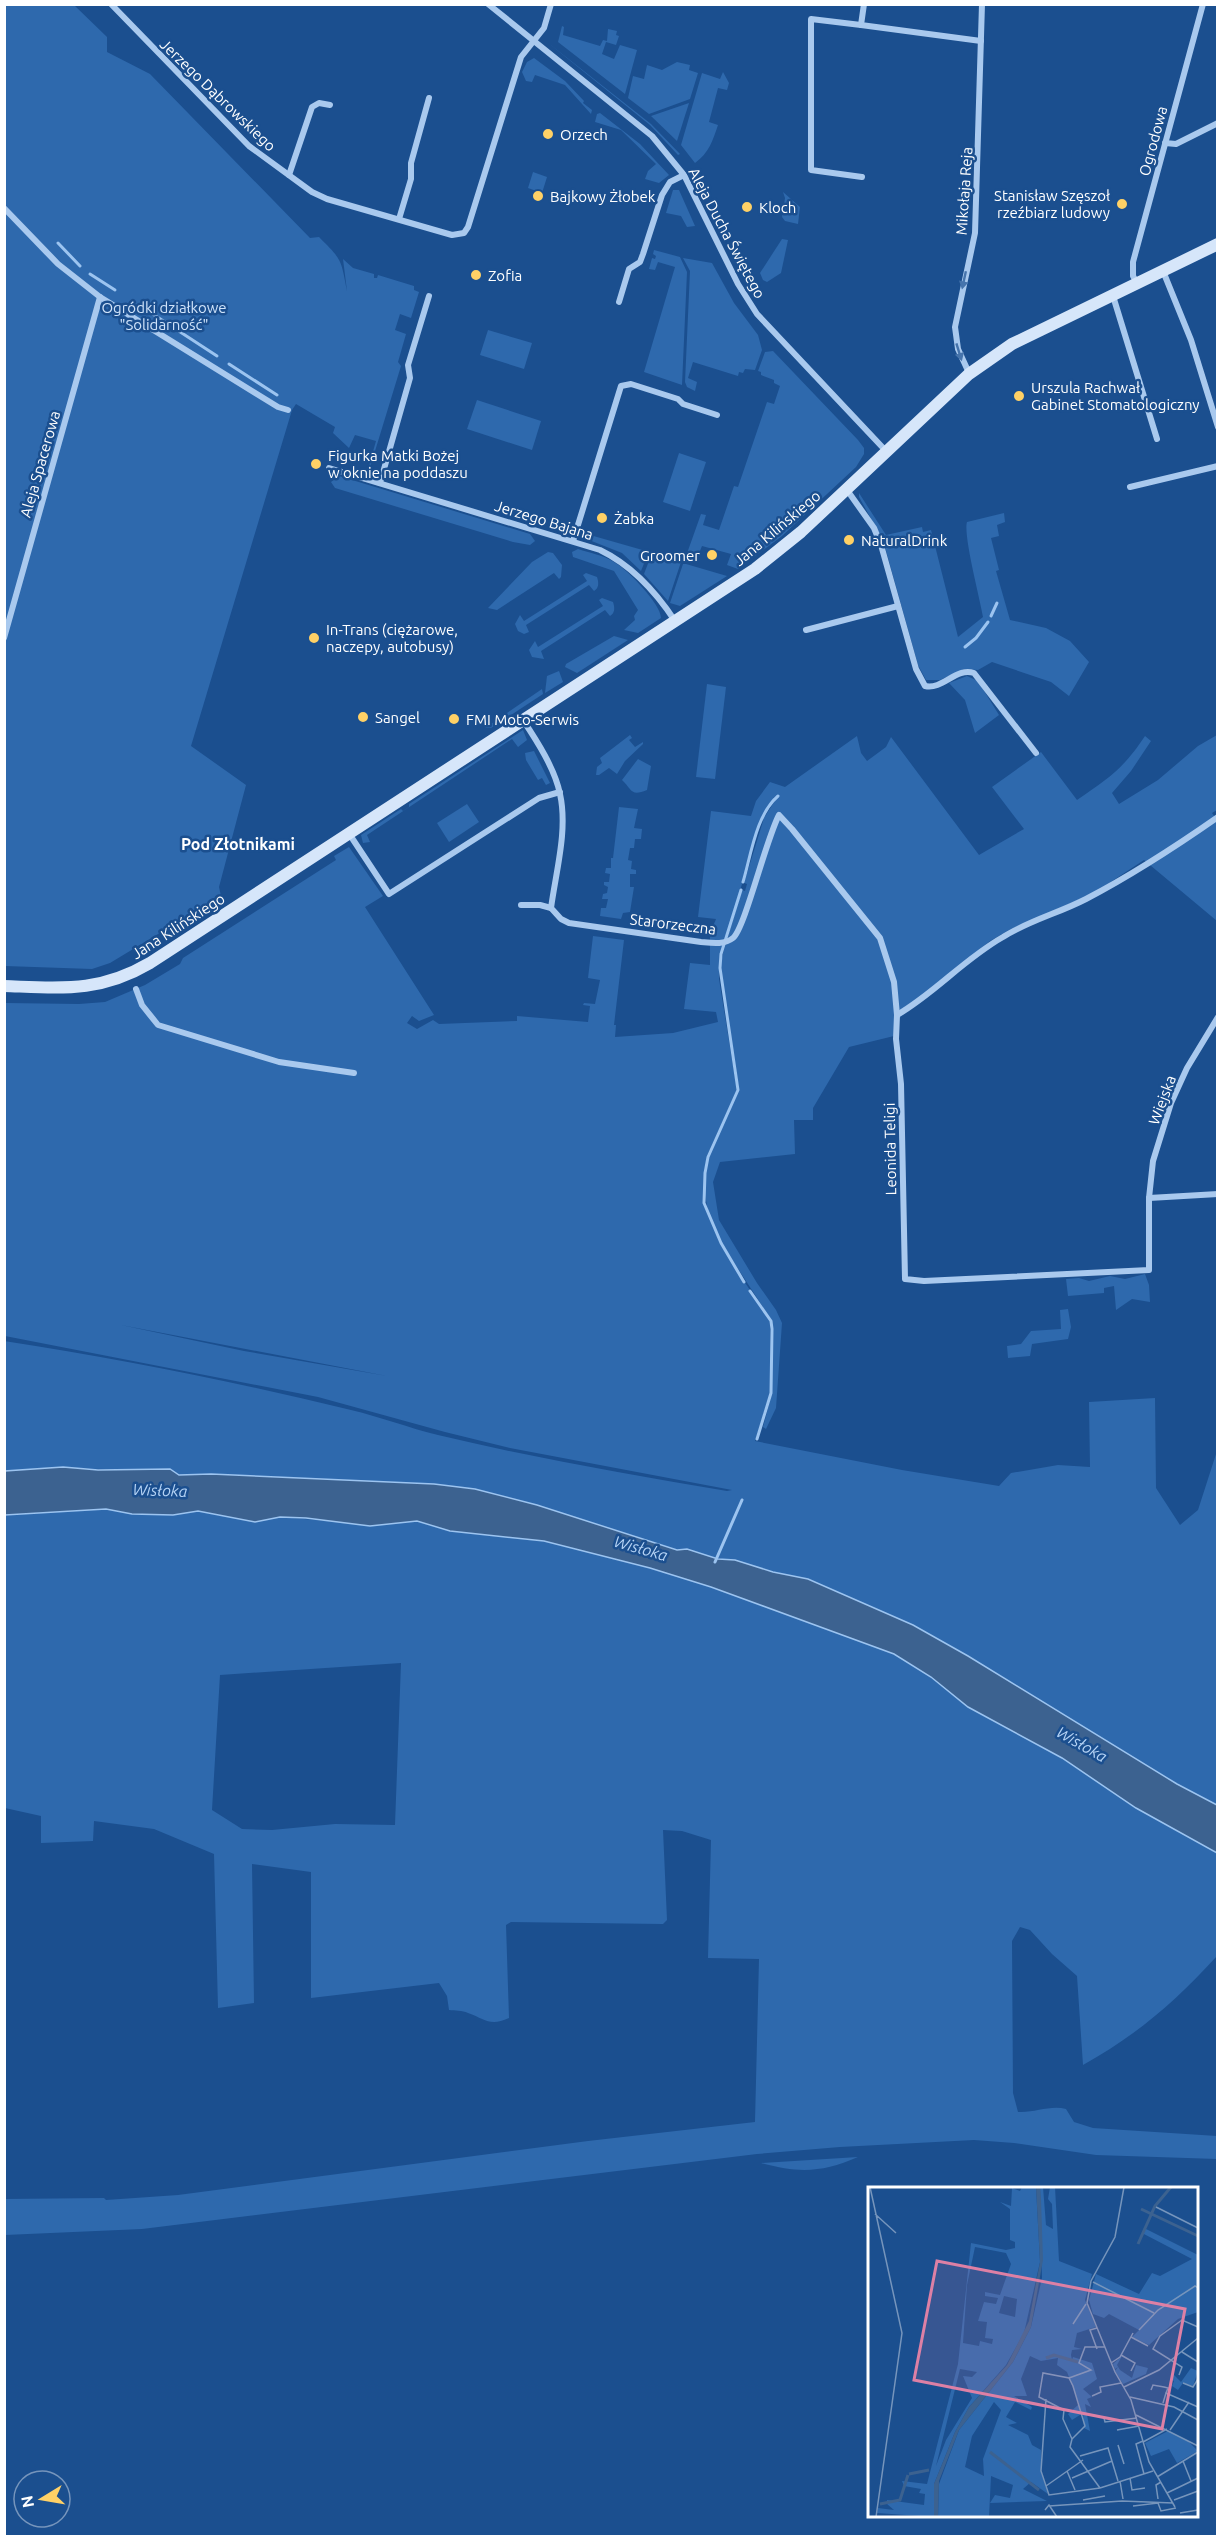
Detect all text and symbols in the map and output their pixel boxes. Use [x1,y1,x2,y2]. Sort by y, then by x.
street label: Jerzego Dąbrowskiego [157,35,279,155]
street label: Ogrodowa [1136,104,1170,178]
place label: Orzech [560,126,608,143]
marker: Orzech [541,127,555,141]
street label: Mikołaja Reja [952,146,976,236]
street label: Aleja Ducha Świętego [685,165,769,301]
place label: Stanisław Szęszoł rzeźbiarz ludowy [994,187,1110,221]
place label: Bajkowy Żłobek [550,188,656,205]
marker: Bajkowy Żłobek [531,189,545,203]
marker: Stanisław Szęszoł rzeźbiarz ludowy [1115,197,1129,211]
place label: Kloch [759,199,796,216]
marker: Kloch [740,200,754,214]
place label: Zofia [488,267,522,284]
marker: Zofia [469,268,483,282]
one-way arrow [959,271,968,290]
park label: Ogródki działkowe "Solidarność" [101,299,227,333]
one-way arrow [955,343,964,361]
place label: Urszula Rachwał Gabinet Stomatologiczny [1031,379,1200,413]
marker: Urszula Rachwał Gabinet Stomatologiczny [1012,389,1026,403]
street label: Aleja Spacerowa [17,409,63,519]
place label: Figurka Matki Bożej w oknie na poddaszu [328,447,468,481]
marker: Figurka Matki Bożej w oknie na poddaszu [309,457,323,471]
street label: Jana Kilińskiego [730,487,824,569]
street label: Jerzego Bajana [493,497,595,543]
place label: Żabka [614,510,654,527]
marker: Żabka [595,511,609,525]
place label: NaturalDrink [861,532,948,549]
marker: NaturalDrink [842,533,856,547]
place label: Groomer [640,547,700,564]
marker: Groomer [705,548,719,562]
place label: In-Trans (ciężarowe, naczepy, autobusy) [326,621,458,655]
marker: In-Trans (ciężarowe, naczepy, autobusy) [307,631,321,645]
place label: Sangel [375,709,420,726]
marker: Sangel [356,710,370,724]
place label: FMI Moto-Serwis [466,711,579,728]
marker: FMI Moto-Serwis [447,712,461,726]
district label: Pod Złotnikami [181,835,295,853]
street label: Jana Kilińskiego [128,890,228,962]
street label: Starorzeczna [629,910,717,938]
street label: Wiejska [1145,1073,1179,1127]
street label: Leonida Teligi [881,1103,899,1195]
water label: Wisłoka [132,1480,188,1500]
water label: Wisłoka [612,1532,670,1564]
water label: Wisłoka [1054,1723,1110,1766]
inset map [868,2187,1198,2517]
north arrow [12,2469,72,2529]
text: N [17,2494,37,2509]

